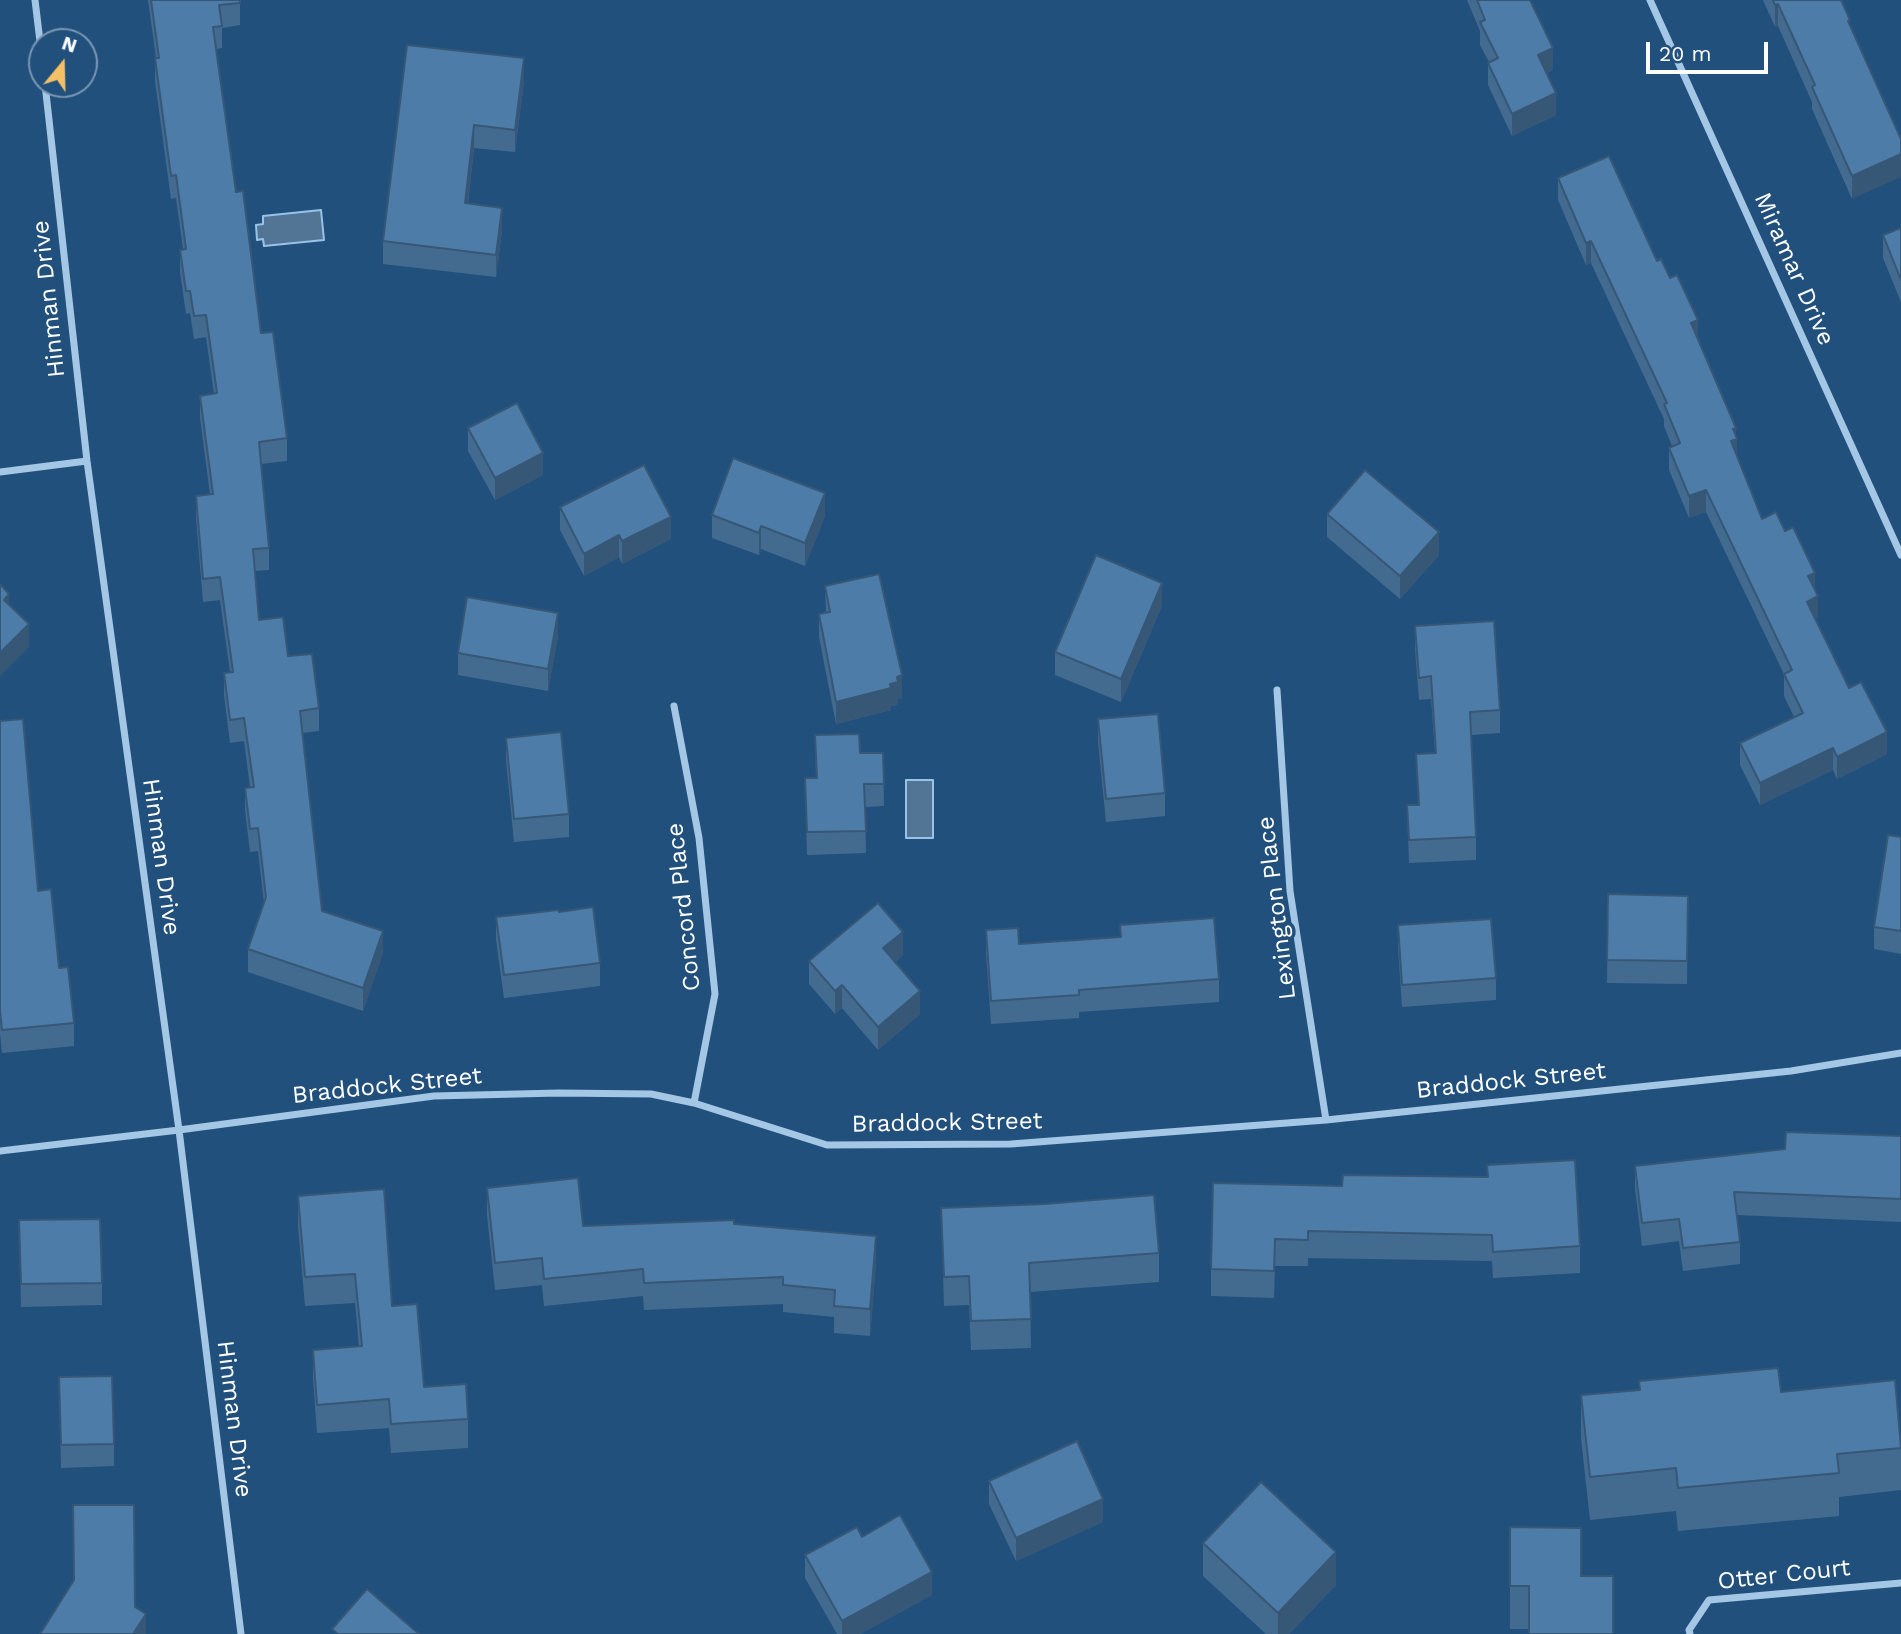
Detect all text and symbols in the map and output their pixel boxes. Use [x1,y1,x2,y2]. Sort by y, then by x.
north arrow [28,28,98,98]
scale bar [1649,28,1772,72]
text: N [59,31,80,58]
text: 20 m [1659,41,1711,66]
street label: Miramar Drive [1747,188,1841,350]
street label: Hinman Drive [26,219,72,379]
street label: Hinman Drive [136,777,186,937]
street label: Lexington Place [1251,815,1303,1001]
street label: Concord Place [661,821,707,993]
street label: Braddock Street [1415,1057,1607,1105]
street label: Braddock Street [291,1062,483,1110]
street label: Braddock Street [851,1107,1043,1139]
street label: Hinman Drive [210,1339,258,1499]
street label: Otter Court [1716,1554,1852,1596]

